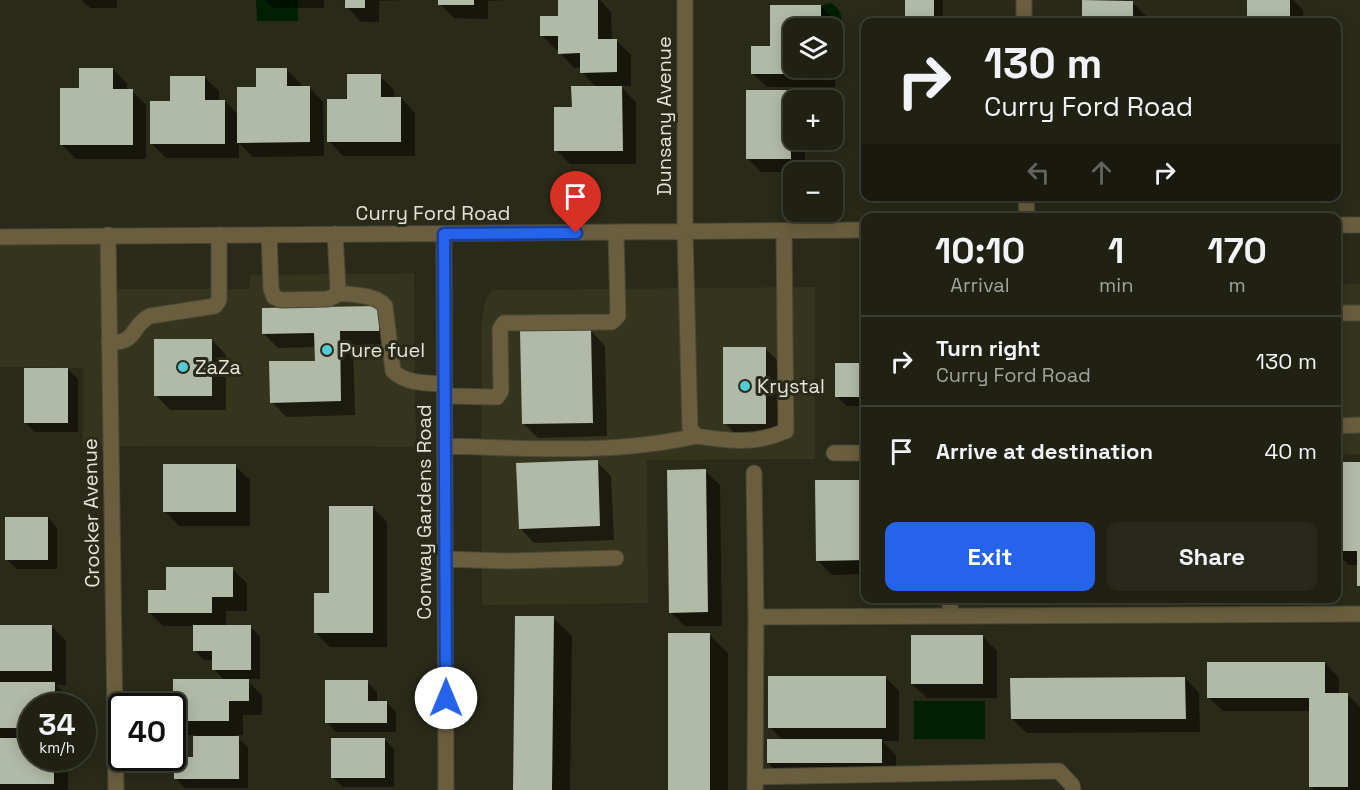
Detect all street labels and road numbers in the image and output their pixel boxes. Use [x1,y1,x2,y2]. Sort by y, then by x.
street label: Dunsany Avenue [651,36,677,196]
street label: Curry Ford Road [356,200,510,226]
street label: Conway Gardens Road [411,404,437,620]
street label: Crocker Avenue [77,438,105,588]

